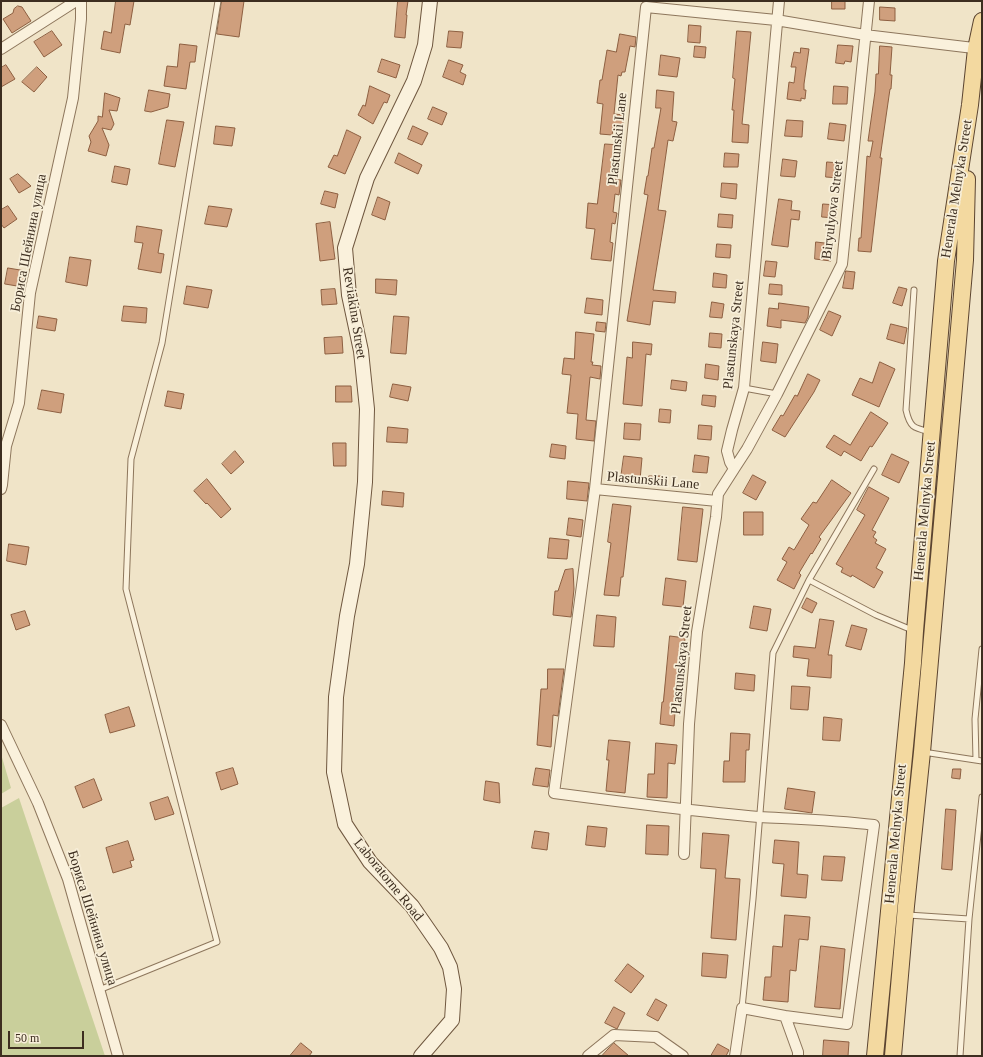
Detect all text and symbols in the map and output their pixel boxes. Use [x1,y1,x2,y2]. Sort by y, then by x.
street label: Plastunskii Lane [605,92,631,186]
street label: Henerala Melnyka Street [938,119,976,259]
street label: Biryulyova Street [819,160,847,260]
street label: Бориса Шейнина улица [7,173,51,313]
street label: Reviakina Street [338,266,370,360]
street label: Plastunskaya Street [720,280,748,390]
street label: Henerala Melnyka Street [911,441,939,581]
street label: Plastunskii Lane [606,469,700,493]
street label: Plastunskaya Street [668,605,696,715]
street label: Henerala Melnyka Street [882,764,910,904]
street label: Laboratorne Road [350,835,426,925]
street label: Бориса Шейнина улица [63,848,121,988]
scale bar [10,1023,86,1049]
text: 50 m [15,1031,39,1045]

